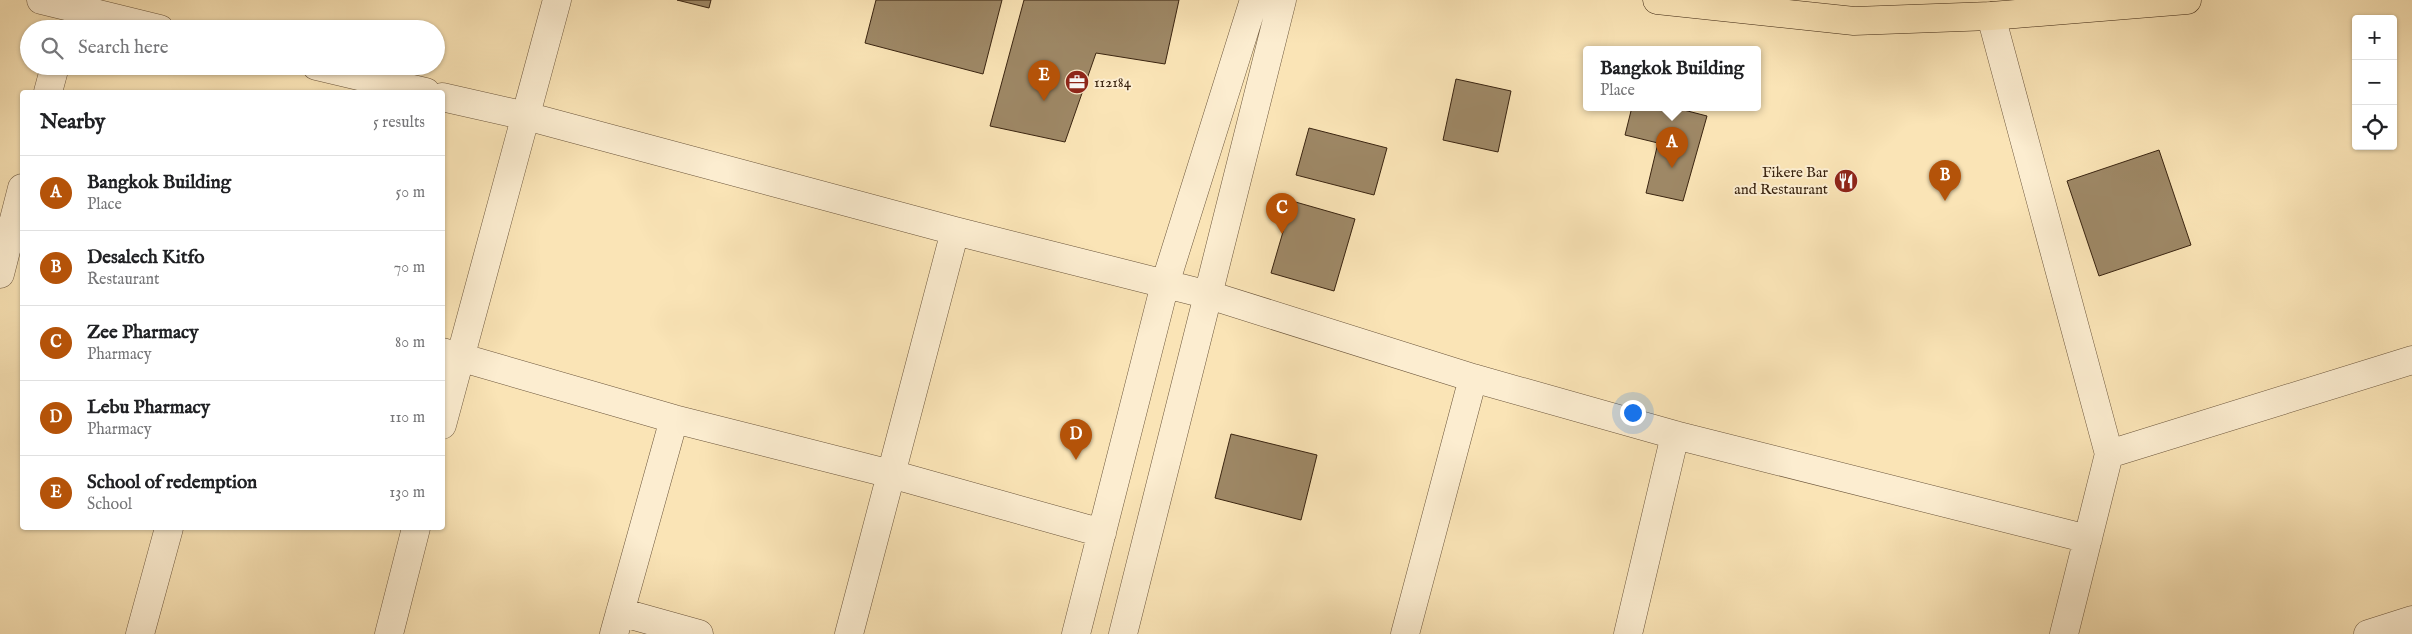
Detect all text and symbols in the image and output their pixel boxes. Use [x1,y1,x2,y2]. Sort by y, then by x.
map controls [2352,15,2397,150]
button: + [2352,15,2397,60]
search box [20,20,445,75]
icon: search [38,34,66,62]
text: Search here [78,36,169,60]
popup [1583,46,1761,111]
text: Bangkok Building [1600,57,1744,81]
pin: E [1028,60,1060,101]
button: − [2352,60,2397,105]
office icon: 112184 [1064,69,1090,95]
place label: 112184 [1094,73,1132,92]
text: Place [1600,81,1635,101]
button: locate [2352,105,2397,150]
text: Nearby [40,109,105,136]
text: 5 results [373,113,425,133]
pin: A [1656,127,1688,168]
pin: B [1929,160,1961,201]
place label: Fikere Bar and Restaurant [1734,163,1828,199]
restaurant icon: Fikere Bar and Restaurant [1833,168,1859,194]
text: Bangkok Building [87,171,231,195]
text: A [51,183,61,203]
text: 50 m [396,183,425,203]
pin: C [1266,193,1298,234]
text: Place [87,195,122,215]
text: Desalech Kitfo [87,246,204,270]
text: B [51,258,61,278]
text: 70 m [394,258,425,278]
text: Restaurant [87,270,160,290]
text: Zee Pharmacy [87,321,199,345]
text: C [50,333,62,353]
text: 80 m [395,333,425,353]
text: Pharmacy [87,345,152,365]
text: Lebu Pharmacy [87,396,210,420]
your location [1620,400,1646,426]
text: D [50,408,62,428]
text: 110 m [389,408,425,428]
pin: D [1060,419,1092,460]
text: Pharmacy [87,420,152,440]
text: School of redemption [87,471,257,495]
text: E [50,483,62,503]
text: 130 m [389,483,425,503]
text: School [87,495,132,515]

